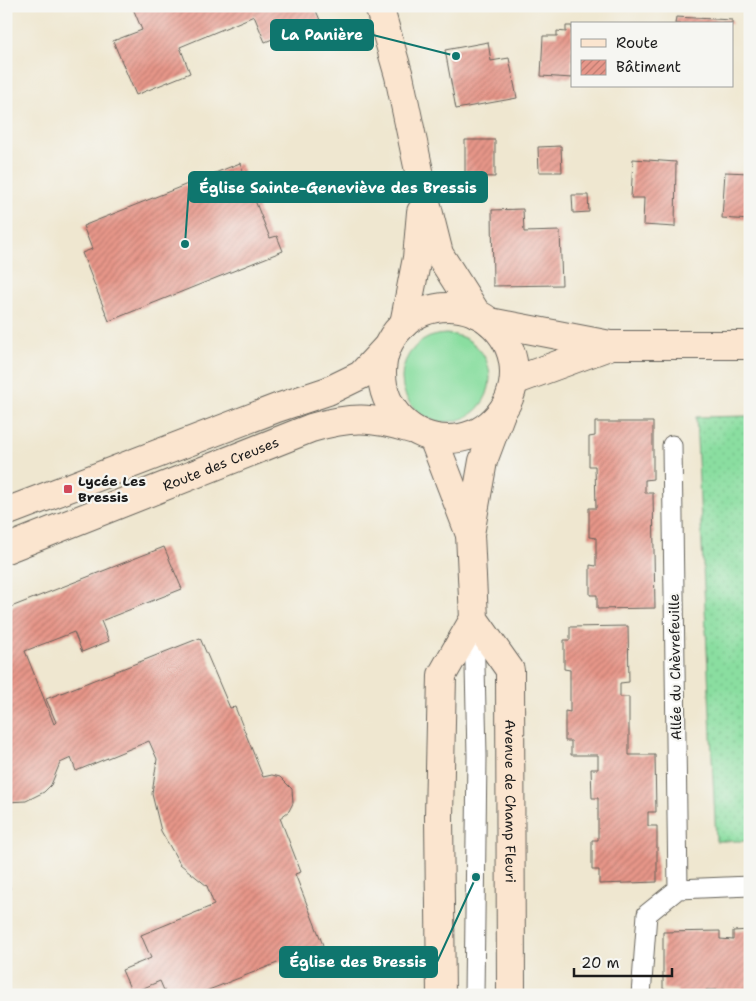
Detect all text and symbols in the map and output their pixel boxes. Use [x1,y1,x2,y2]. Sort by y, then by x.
callout: La Panière [271,20,373,50]
legend [571,22,734,88]
text: La Panière [281,25,363,45]
text: Route [616,33,658,53]
text: Bâtiment [616,57,681,77]
callout: Église Sainte-Geneviève des Bressis [189,172,487,202]
text: Église Sainte-Geneviève des Bressis [199,177,477,198]
street label: Route des Creuses [160,433,281,495]
place label: Lycée Les Bressis [78,472,146,506]
marker: Lycée Les Bressis [62,483,74,495]
street label: Allée du Chèvrefeuille [665,594,685,740]
street label: Avenue de Champ Fleuri [501,719,520,883]
scale bar [574,946,671,978]
callout: Église des Bressis [280,947,437,977]
text: Église des Bressis [289,951,427,972]
text: 20 m [581,953,620,973]

